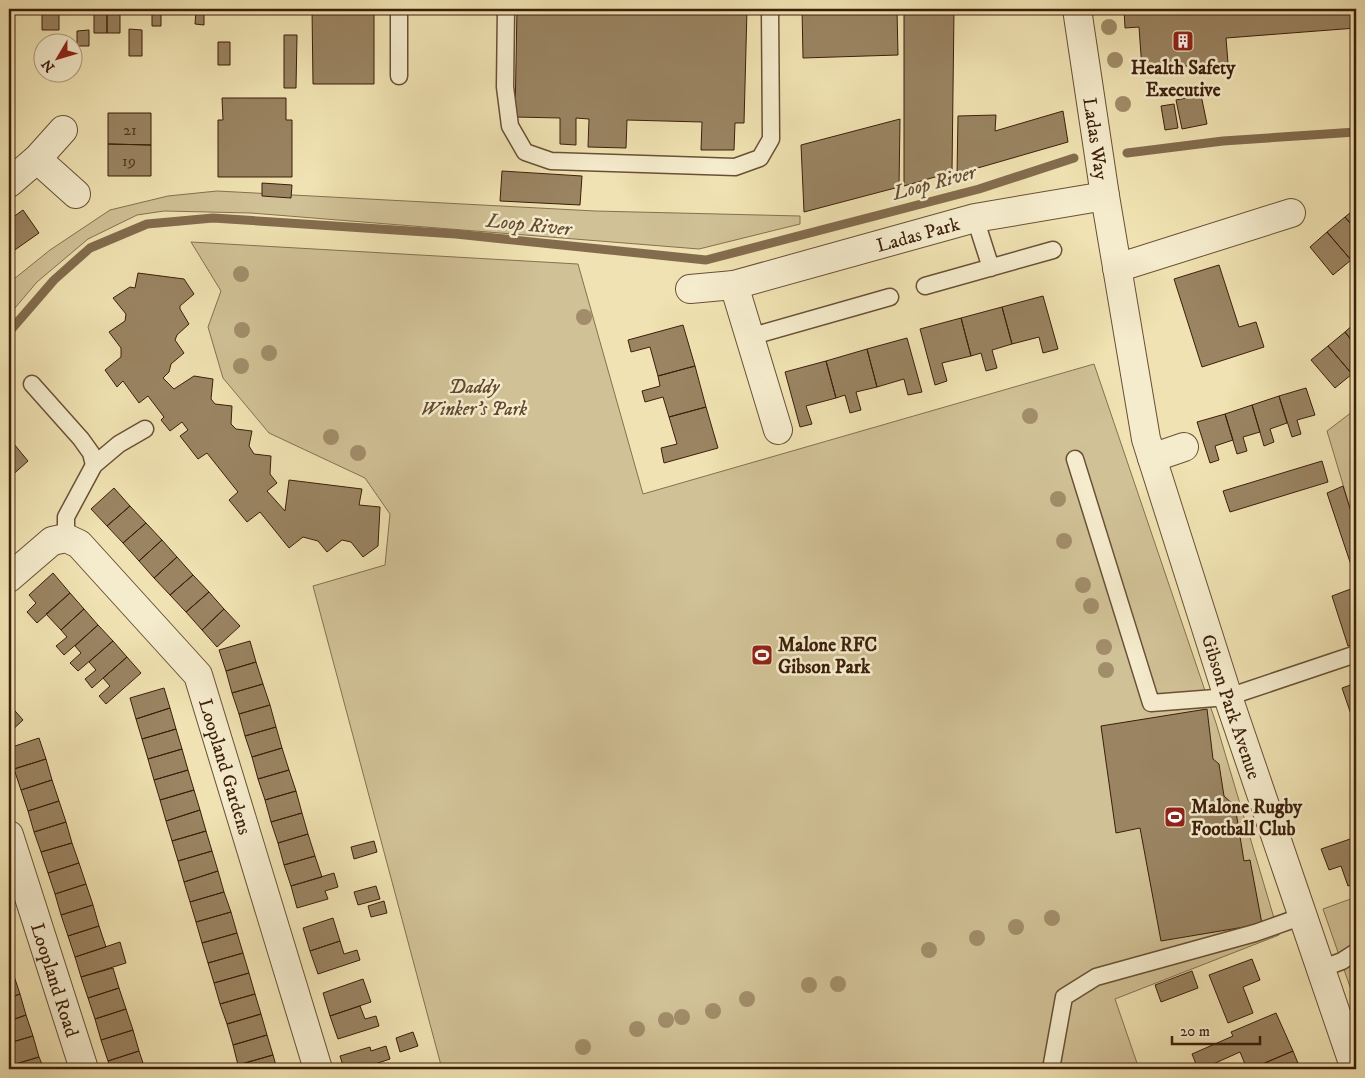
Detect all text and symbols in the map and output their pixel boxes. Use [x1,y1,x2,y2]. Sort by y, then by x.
building icon: Health Safety Executive [1171,29,1195,53]
north arrow [32,32,82,82]
text: N [38,55,59,75]
place label: Health Safety Executive [1131,57,1236,102]
street label: Ladas Way [1077,96,1113,183]
house number: 21 [123,120,137,140]
house number: 19 [122,151,136,171]
water label: Loop River [889,160,980,207]
water label: Loop River [484,209,574,243]
street label: Ladas Park [874,213,963,258]
park label: Daddy Winker's Park [421,376,527,421]
street label: Gibson Park Avenue [1196,632,1265,783]
place label: Malone RFC Gibson Park [778,634,877,679]
sports icon: Malone RFC Gibson Park [750,643,774,667]
street label: Loopland Gardens [193,696,256,838]
place label: Malone Rugby Football Club [1191,796,1303,841]
sports icon: Malone Rugby Football Club [1163,805,1187,829]
street label: Loopland Road [25,920,83,1041]
scale bar [1172,1013,1260,1045]
text: 20 m [1180,1022,1210,1041]

